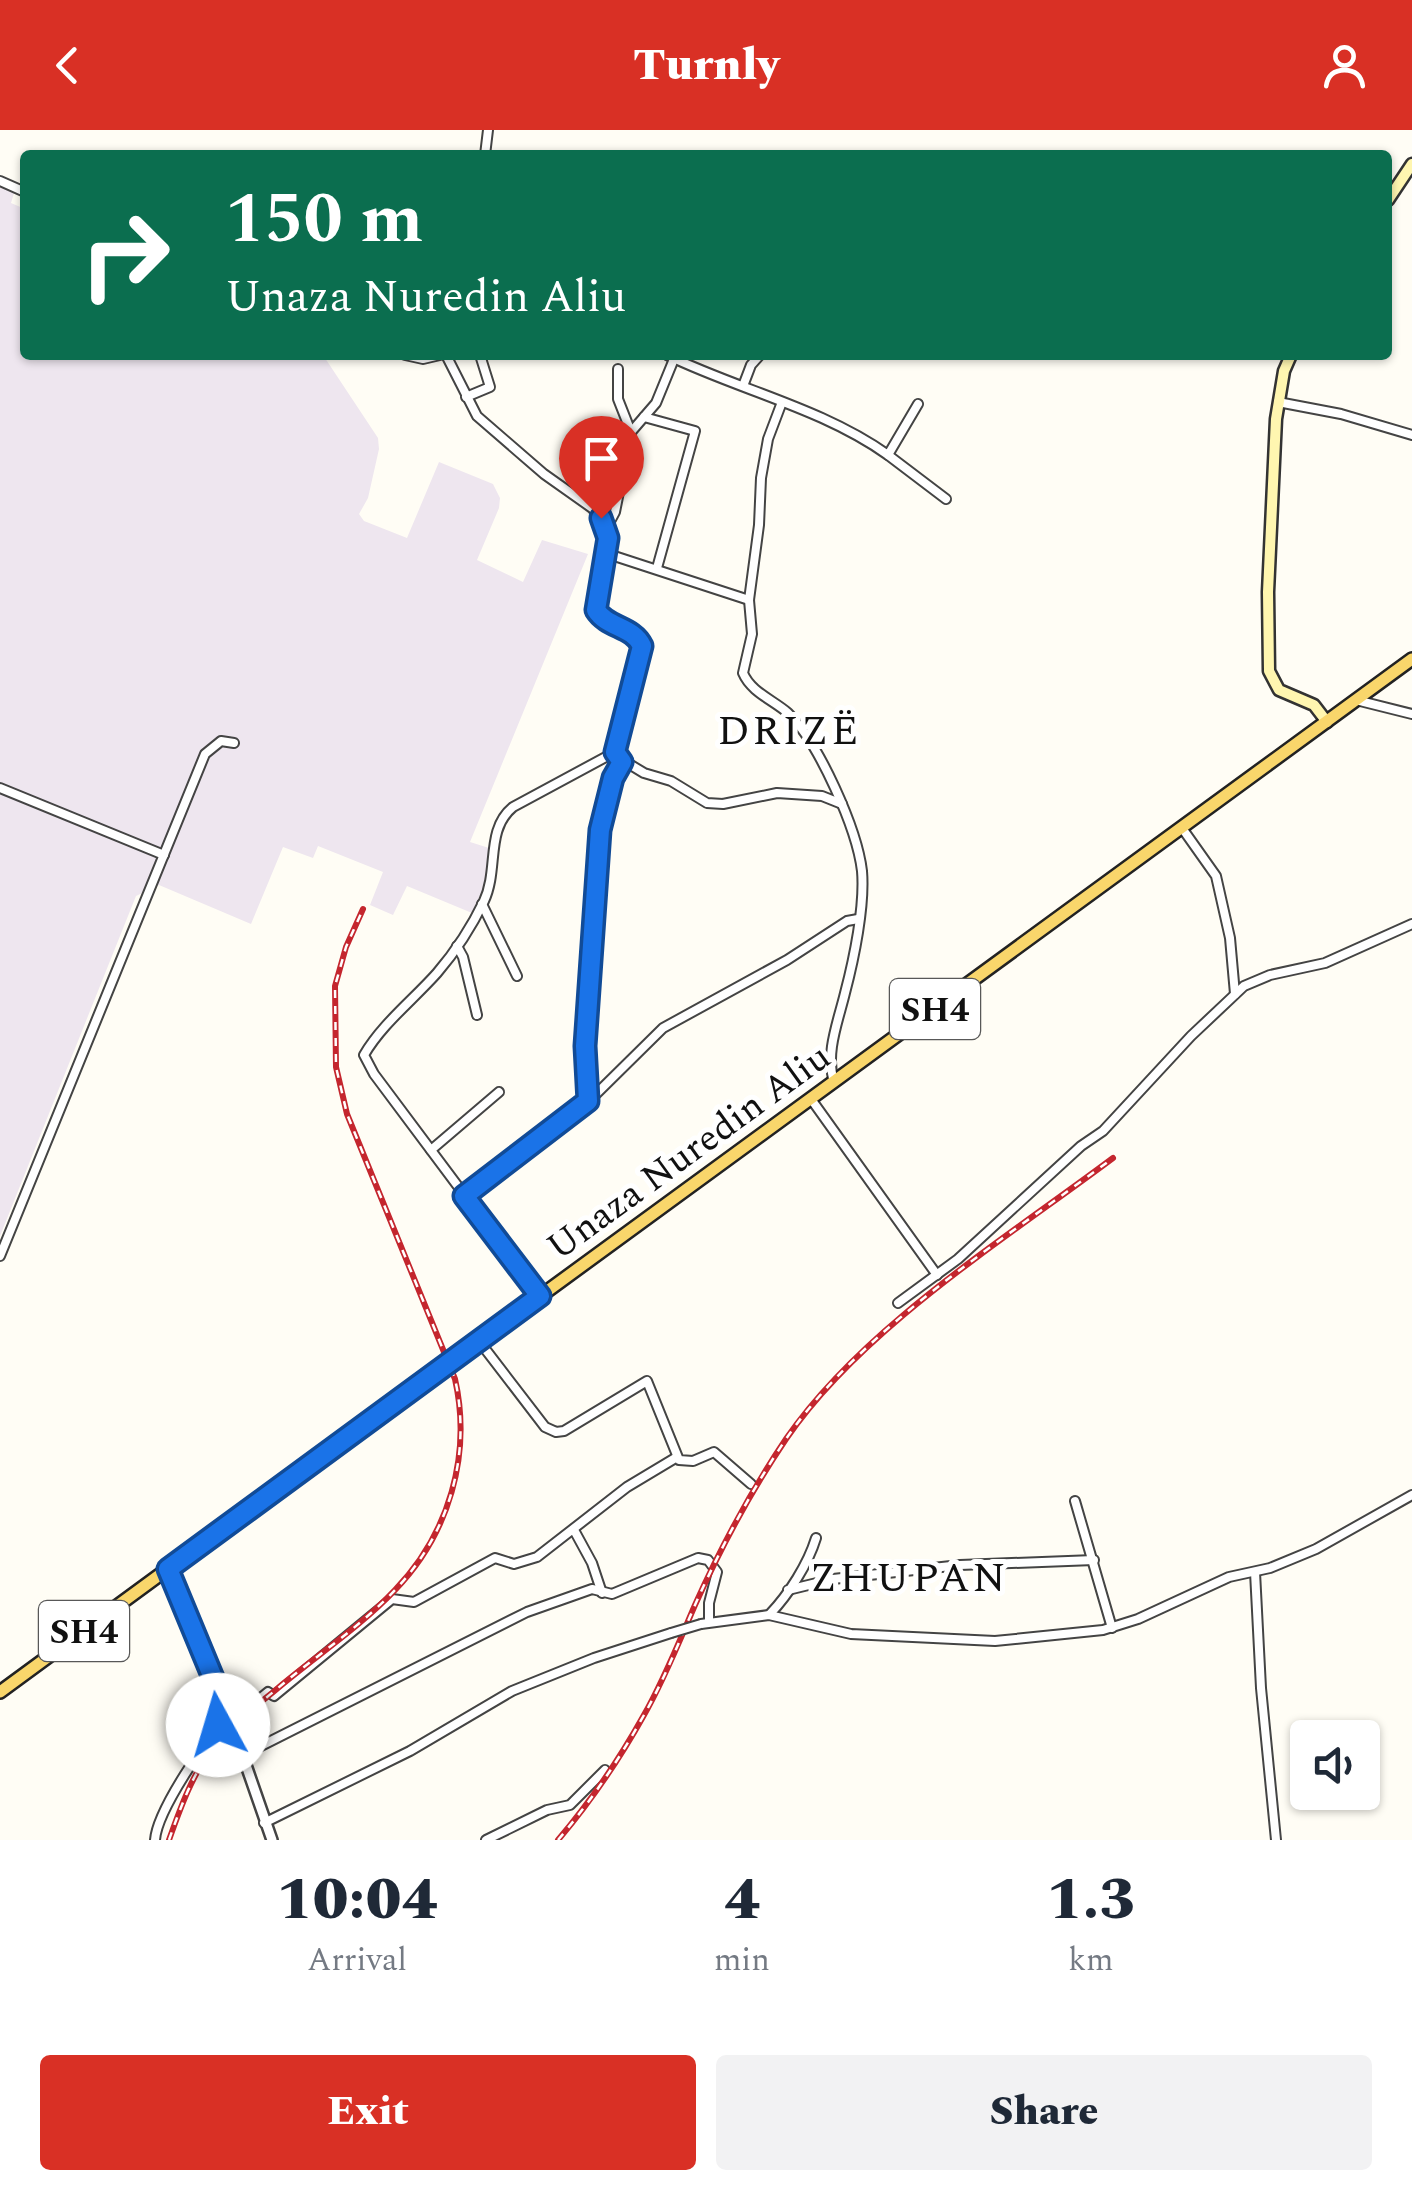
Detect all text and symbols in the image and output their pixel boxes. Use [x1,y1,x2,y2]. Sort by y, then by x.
text: Turnly [633,31,779,100]
icon: back [40,38,95,93]
icon: person [1317,38,1372,93]
text: 150 m [225,167,423,273]
icon: right [60,190,190,320]
text: Unaza Nuredin Aliu [225,263,626,332]
pin [559,416,644,519]
icon: arrive [574,431,629,486]
district label: DRIZË [717,700,861,763]
road number: SH4 [890,979,980,1039]
street label: Unaza Nuredin Aliu [535,1030,843,1276]
district label: ZHUPAN [810,1547,1008,1610]
road number: SH4 [39,1601,129,1661]
position arrow [166,1673,270,1777]
map controls [1290,1720,1380,1810]
button: sound [1290,1720,1380,1810]
text: 10:04 [277,1854,437,1946]
text: 4 [724,1854,760,1946]
text: 1.3 [1047,1854,1135,1946]
text: Arrival [307,1936,407,1985]
text: min [714,1936,770,1985]
text: km [1068,1936,1114,1985]
button: Exit [40,2055,696,2170]
button: Share [716,2055,1372,2170]

